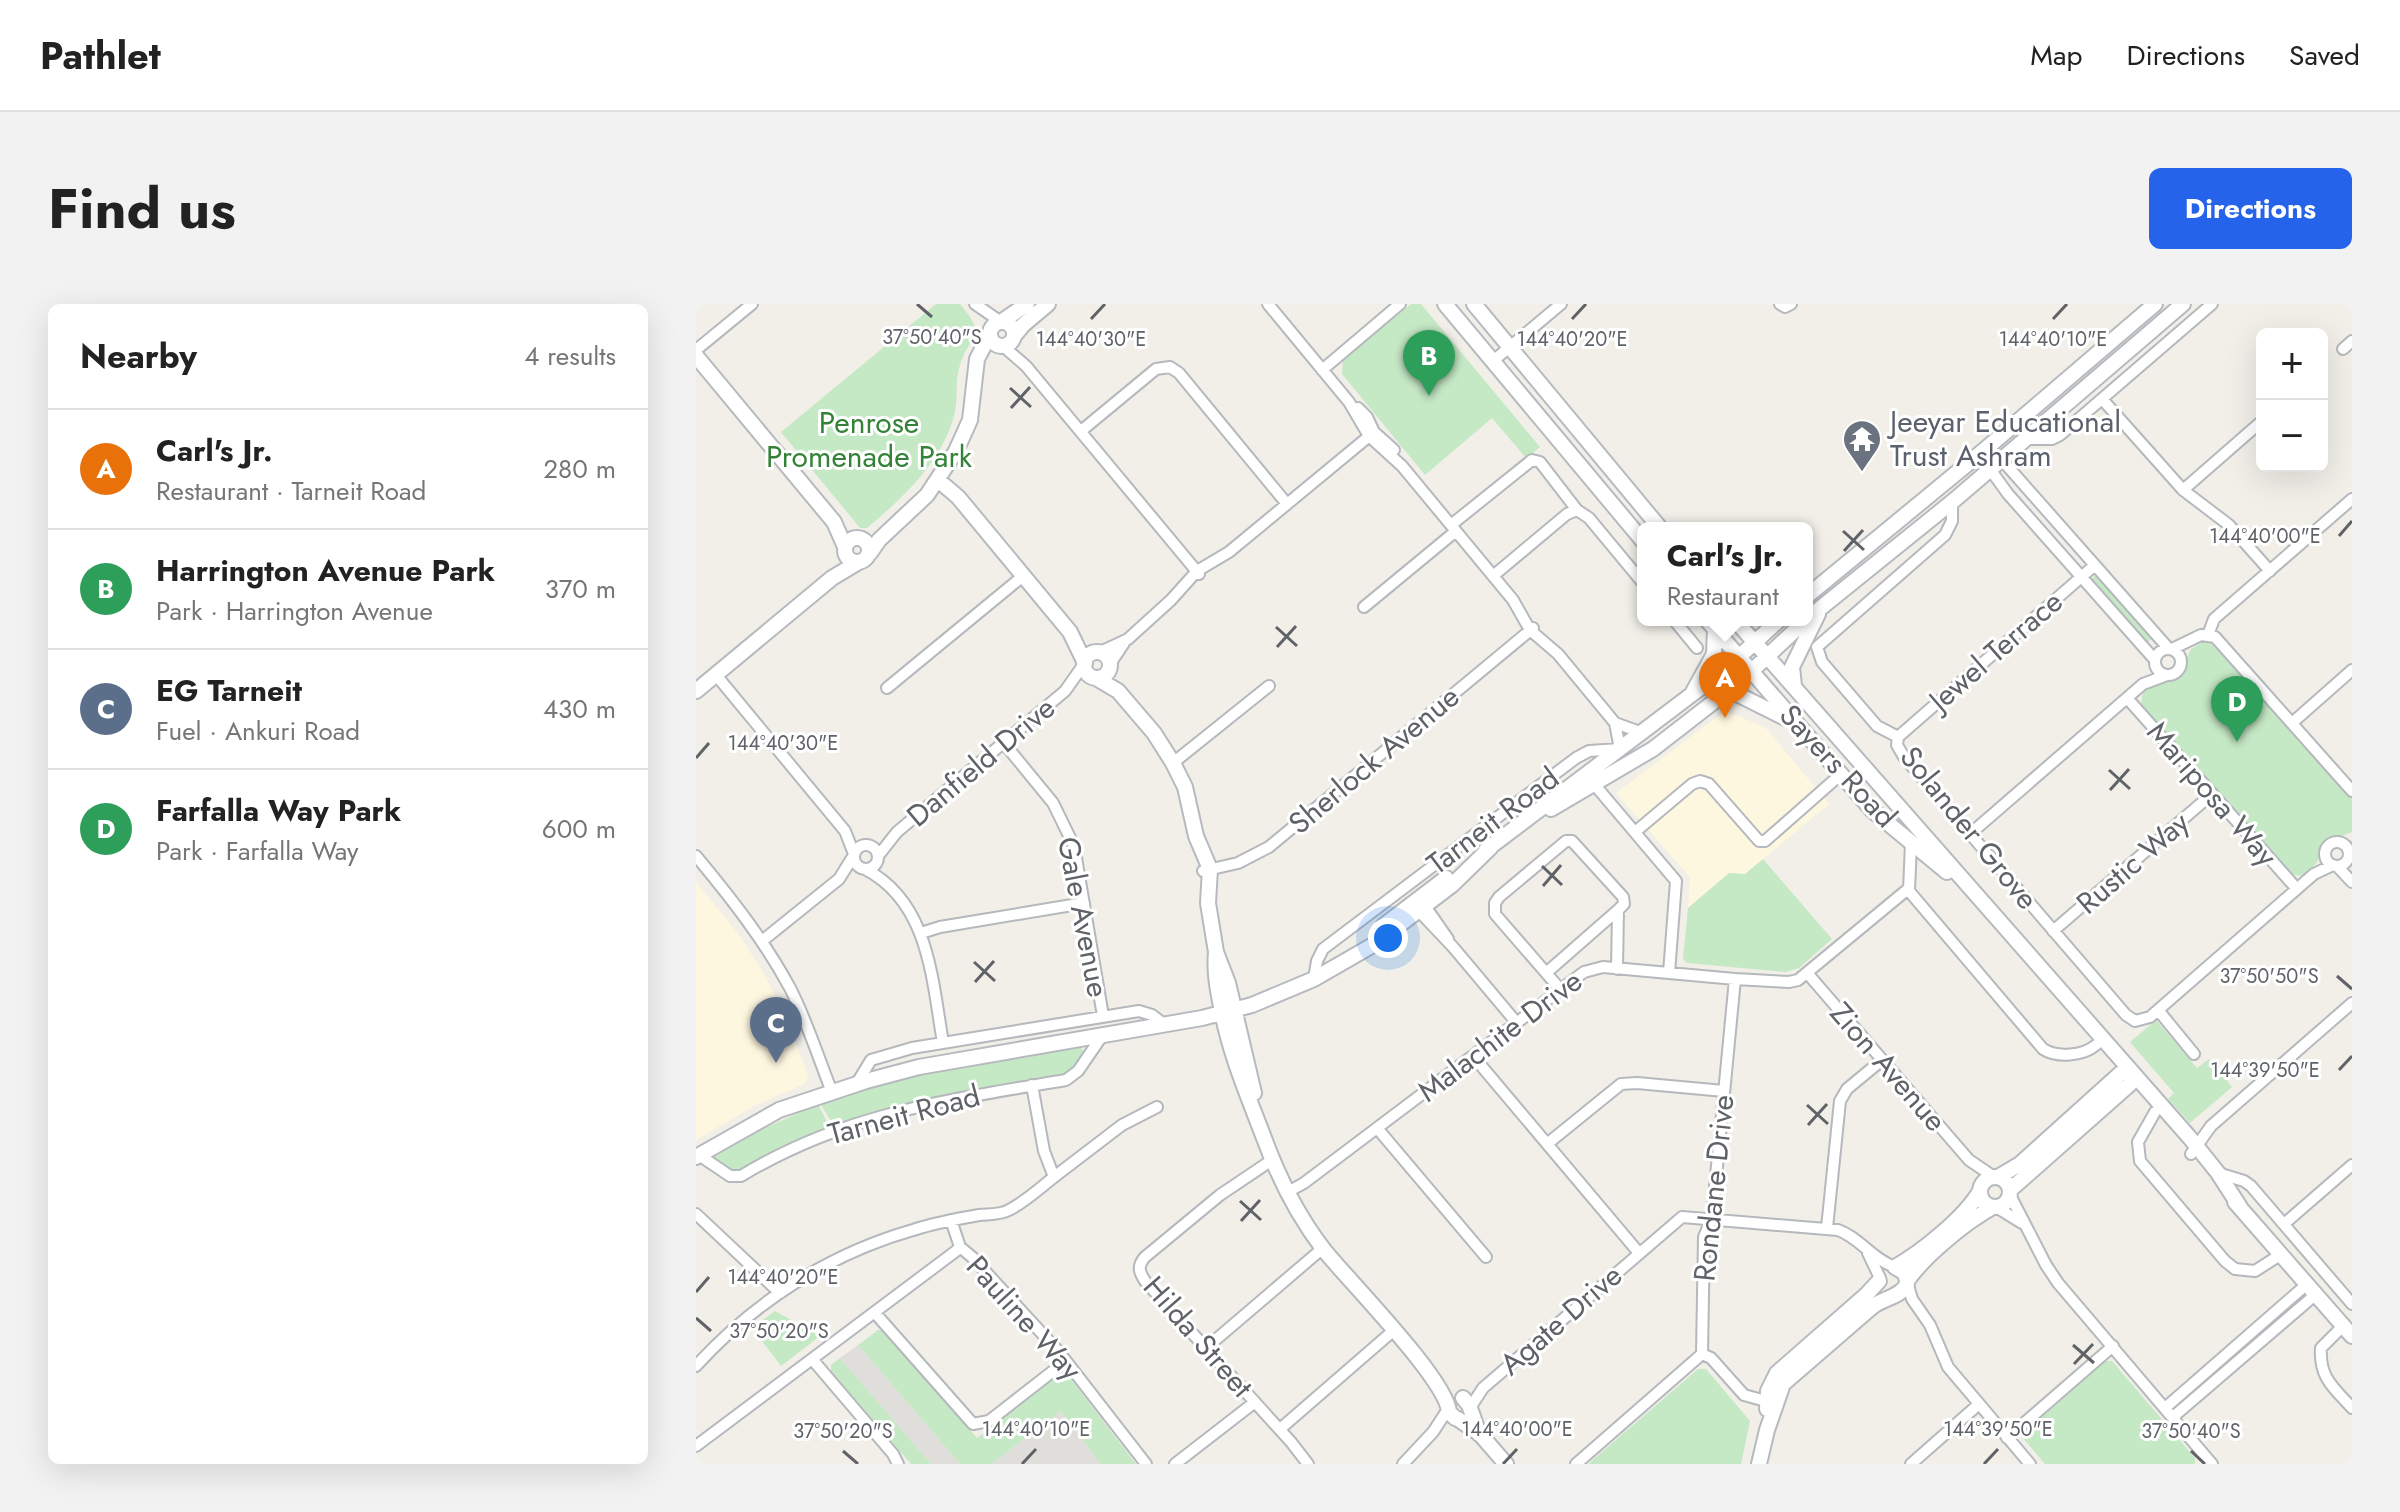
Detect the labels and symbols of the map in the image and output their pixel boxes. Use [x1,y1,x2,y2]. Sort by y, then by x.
text: 37°50'40"S [882,323,982,352]
text: 144°40'30"E [1036,325,1146,354]
text: 144°40'20"E [1517,325,1627,354]
text: 144°40'10"E [1999,325,2107,354]
pin: B [1403,330,1455,396]
place label: Jeeyar Educational Trust Ashram [1886,400,2121,477]
park label: Penrose Promenade Park [766,401,973,478]
temple icon: Jeeyar Educational Trust Ashram [1841,418,1883,473]
text: 144°40'00"E [2209,522,2321,551]
street label: Jewel Terrace [1916,580,2072,724]
pin: A [1699,652,1751,718]
street label: Sherlock Avenue [1279,675,1468,844]
pin: D [2211,676,2263,742]
street label: Danfield Drive [897,687,1064,837]
street label: Sayers Road [1770,694,1907,837]
street label: Mariposa Way [2137,712,2288,876]
text: 144°40'30"E [728,729,838,758]
street label: Solander Grove [1890,737,2049,919]
street label: Tarneit Road [1418,757,1568,885]
street label: Rustic Way [2067,801,2199,924]
street label: Gale Avenue [1047,833,1120,1001]
your location [1368,918,1408,958]
street label: Malachite Drive [1408,959,1591,1112]
text: 37°50'50"S [2219,962,2319,991]
street label: Zion Avenue [1820,993,1957,1141]
pin: C [750,997,802,1063]
text: 144°39'50"E [2210,1056,2320,1085]
street label: Tarneit Road [823,1074,985,1155]
street label: Rondane Drive [1682,1093,1745,1283]
street label: Pauline Way [957,1246,1093,1390]
street label: Agate Drive [1490,1254,1631,1385]
text: 144°40'20"E [728,1263,838,1292]
street label: Hilda Street [1134,1267,1264,1407]
text: 37°50'20"S [729,1317,829,1346]
text: 144°40'10"E [982,1415,1090,1444]
text: 144°40'00"E [1461,1415,1573,1444]
text: 144°39'50"E [1943,1415,2053,1444]
text: 37°50'20"S [793,1417,893,1446]
text: 37°50'40"S [2141,1417,2241,1446]

